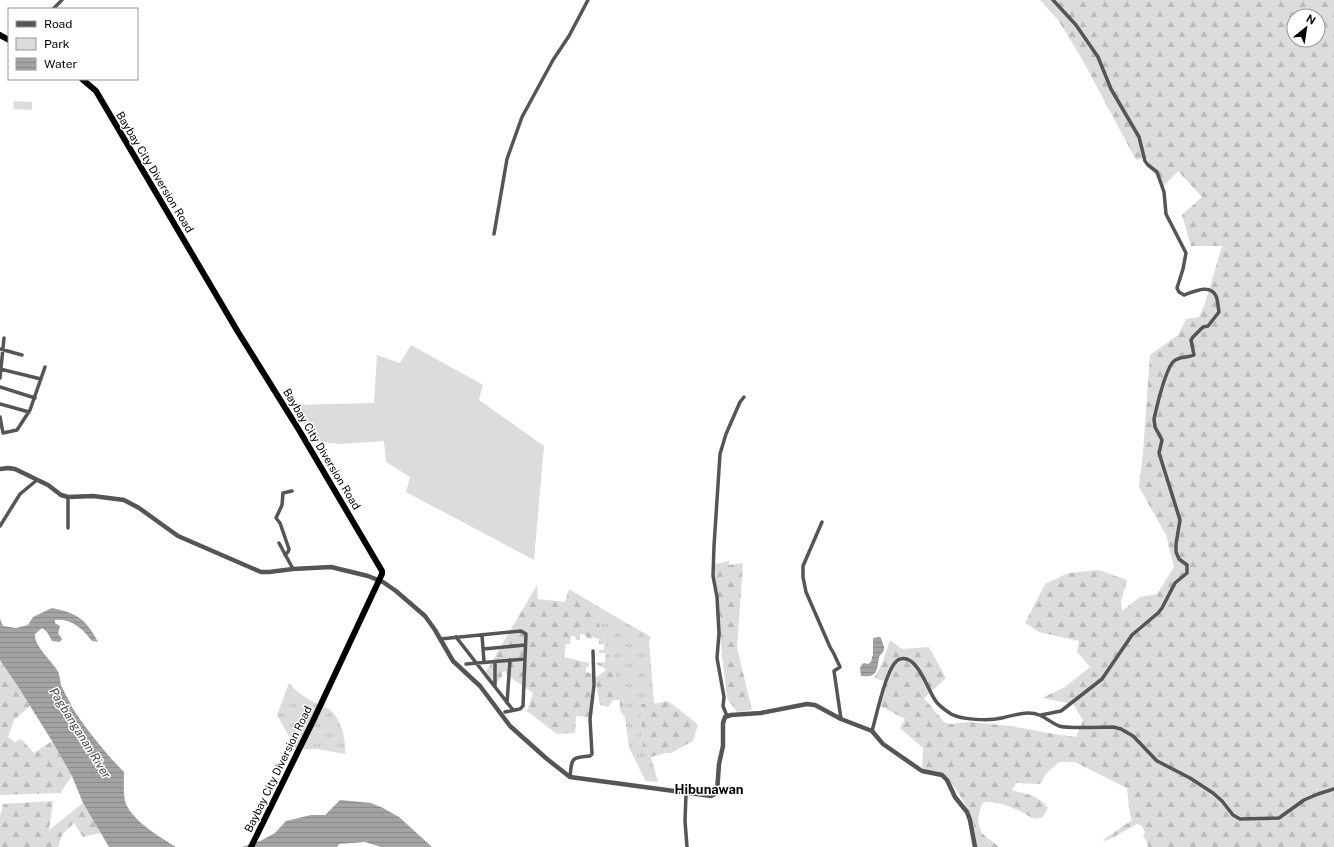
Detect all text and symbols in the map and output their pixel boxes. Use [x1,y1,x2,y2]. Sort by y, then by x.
legend [8,8,138,80]
north arrow [1286,8,1326,48]
text: N [1304,12,1318,27]
text: Road [44,17,72,31]
text: Park [44,37,70,51]
text: Water [44,57,78,71]
street label: Baybay City Diversion Road [114,109,196,235]
street label: Baybay City Diversion Road [281,386,363,512]
water label: Pagbanganan River [46,685,114,781]
street label: Baybay City Diversion Road [242,704,314,834]
district label: Hibunawan [674,782,744,797]

